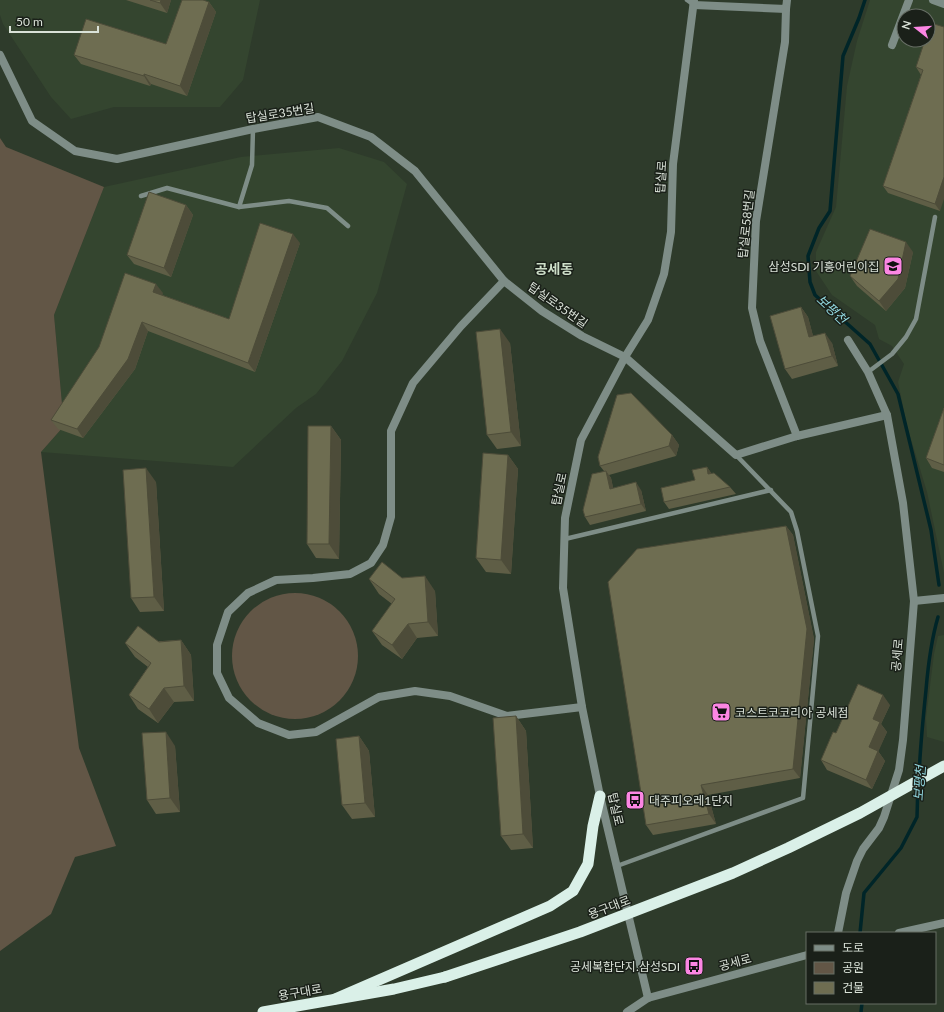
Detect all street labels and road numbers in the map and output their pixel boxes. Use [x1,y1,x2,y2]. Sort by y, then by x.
street label: 탑실로35번길 [245,100,315,126]
street label: 탑실로 [652,160,670,194]
street label: 탑실로58번길 [735,189,757,259]
street label: 탑실로35번길 [525,279,591,331]
street label: 탑실로 [548,471,570,507]
street label: 공세로 [888,638,906,672]
street label: 탑실로 [605,791,627,827]
street label: 용구대로 [586,892,632,922]
street label: 공세로 [717,950,753,974]
street label: 용구대로 [277,981,323,1003]

